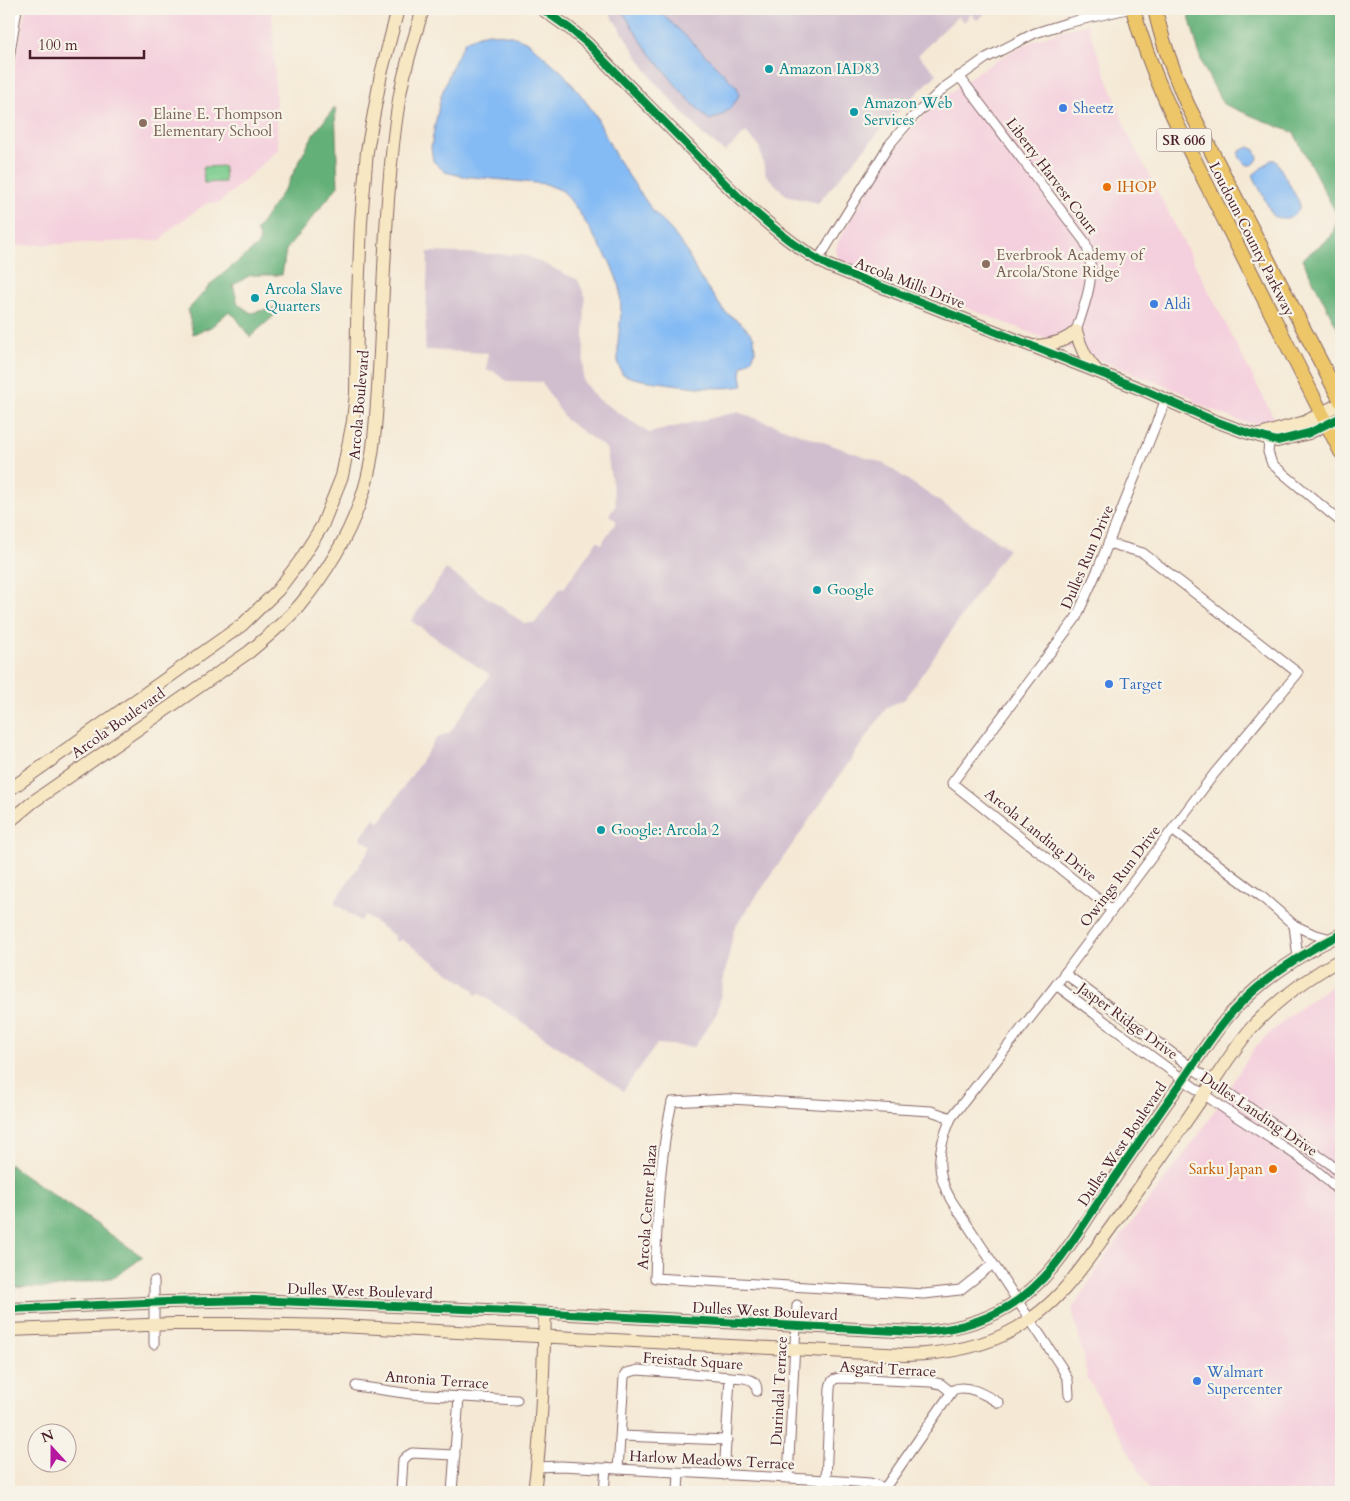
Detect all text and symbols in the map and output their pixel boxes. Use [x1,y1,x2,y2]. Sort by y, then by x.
scale bar [30,28,144,60]
text: 100 m [38,35,78,55]
place label: Amazon IAD83 [779,59,880,79]
marker: Amazon IAD83 [763,63,775,75]
place label: Amazon Web Services [864,93,953,130]
place label: Sheetz [1073,98,1114,118]
marker: Sheetz [1057,102,1069,114]
place label: Elaine E. Thompson Elementary School [153,104,283,141]
marker: Amazon Web Services [848,106,860,118]
street label: Liberty Harvest Court [1002,114,1103,239]
marker: Elaine E. Thompson Elementary School [137,117,149,129]
road number: SR 606 [1156,128,1212,152]
street label: Loudoun County Parkway [1204,158,1300,320]
place label: IHOP [1117,177,1157,197]
marker: IHOP [1101,181,1113,193]
place label: Everbrook Academy of Arcola/Stone Ridge [996,245,1145,282]
street label: Arcola Mills Drive [852,253,968,313]
marker: Everbrook Academy of Arcola/Stone Ridge [980,258,992,270]
place label: Arcola Slave Quarters [265,279,343,316]
marker: Arcola Slave Quarters [249,292,261,304]
place label: Aldi [1164,294,1191,314]
marker: Aldi [1148,298,1160,310]
street label: Arcola Boulevard [344,349,374,461]
street label: Dulles Run Drive [1056,502,1118,612]
place label: Google [827,580,874,600]
marker: Google [811,584,823,596]
place label: Target [1119,674,1162,694]
marker: Target [1103,678,1115,690]
street label: Arcola Boulevard [67,683,169,763]
street label: Arcola Landing Drive [981,784,1101,887]
place label: Google: Arcola 2 [611,820,719,840]
street label: Owings Run Drive [1075,821,1165,931]
marker: Google: Arcola 2 [595,824,607,836]
street label: Jasper Ridge Drive [1072,977,1182,1064]
street label: Dulles Landing Drive [1196,1067,1322,1161]
street label: Dulles West Boulevard [1073,1078,1171,1210]
street label: Arcola Center Plaza [633,1143,661,1270]
place label: Sarku Japan [1189,1159,1263,1179]
marker: Sarku Japan [1267,1163,1279,1175]
street label: Dulles West Boulevard [287,1278,433,1304]
street label: Dulles West Boulevard [692,1297,838,1325]
street label: Durindal Terrace [766,1335,792,1446]
street label: Freistadt Square [642,1348,744,1374]
street label: Asgard Terrace [839,1356,937,1382]
place label: Walmart Supercenter [1206,1362,1283,1399]
street label: Antonia Terrace [384,1366,490,1394]
marker: Walmart Supercenter [1191,1375,1203,1387]
north arrow [28,1424,78,1474]
text: N [38,1425,57,1447]
street label: Harlow Meadows Terrace [629,1446,796,1474]

